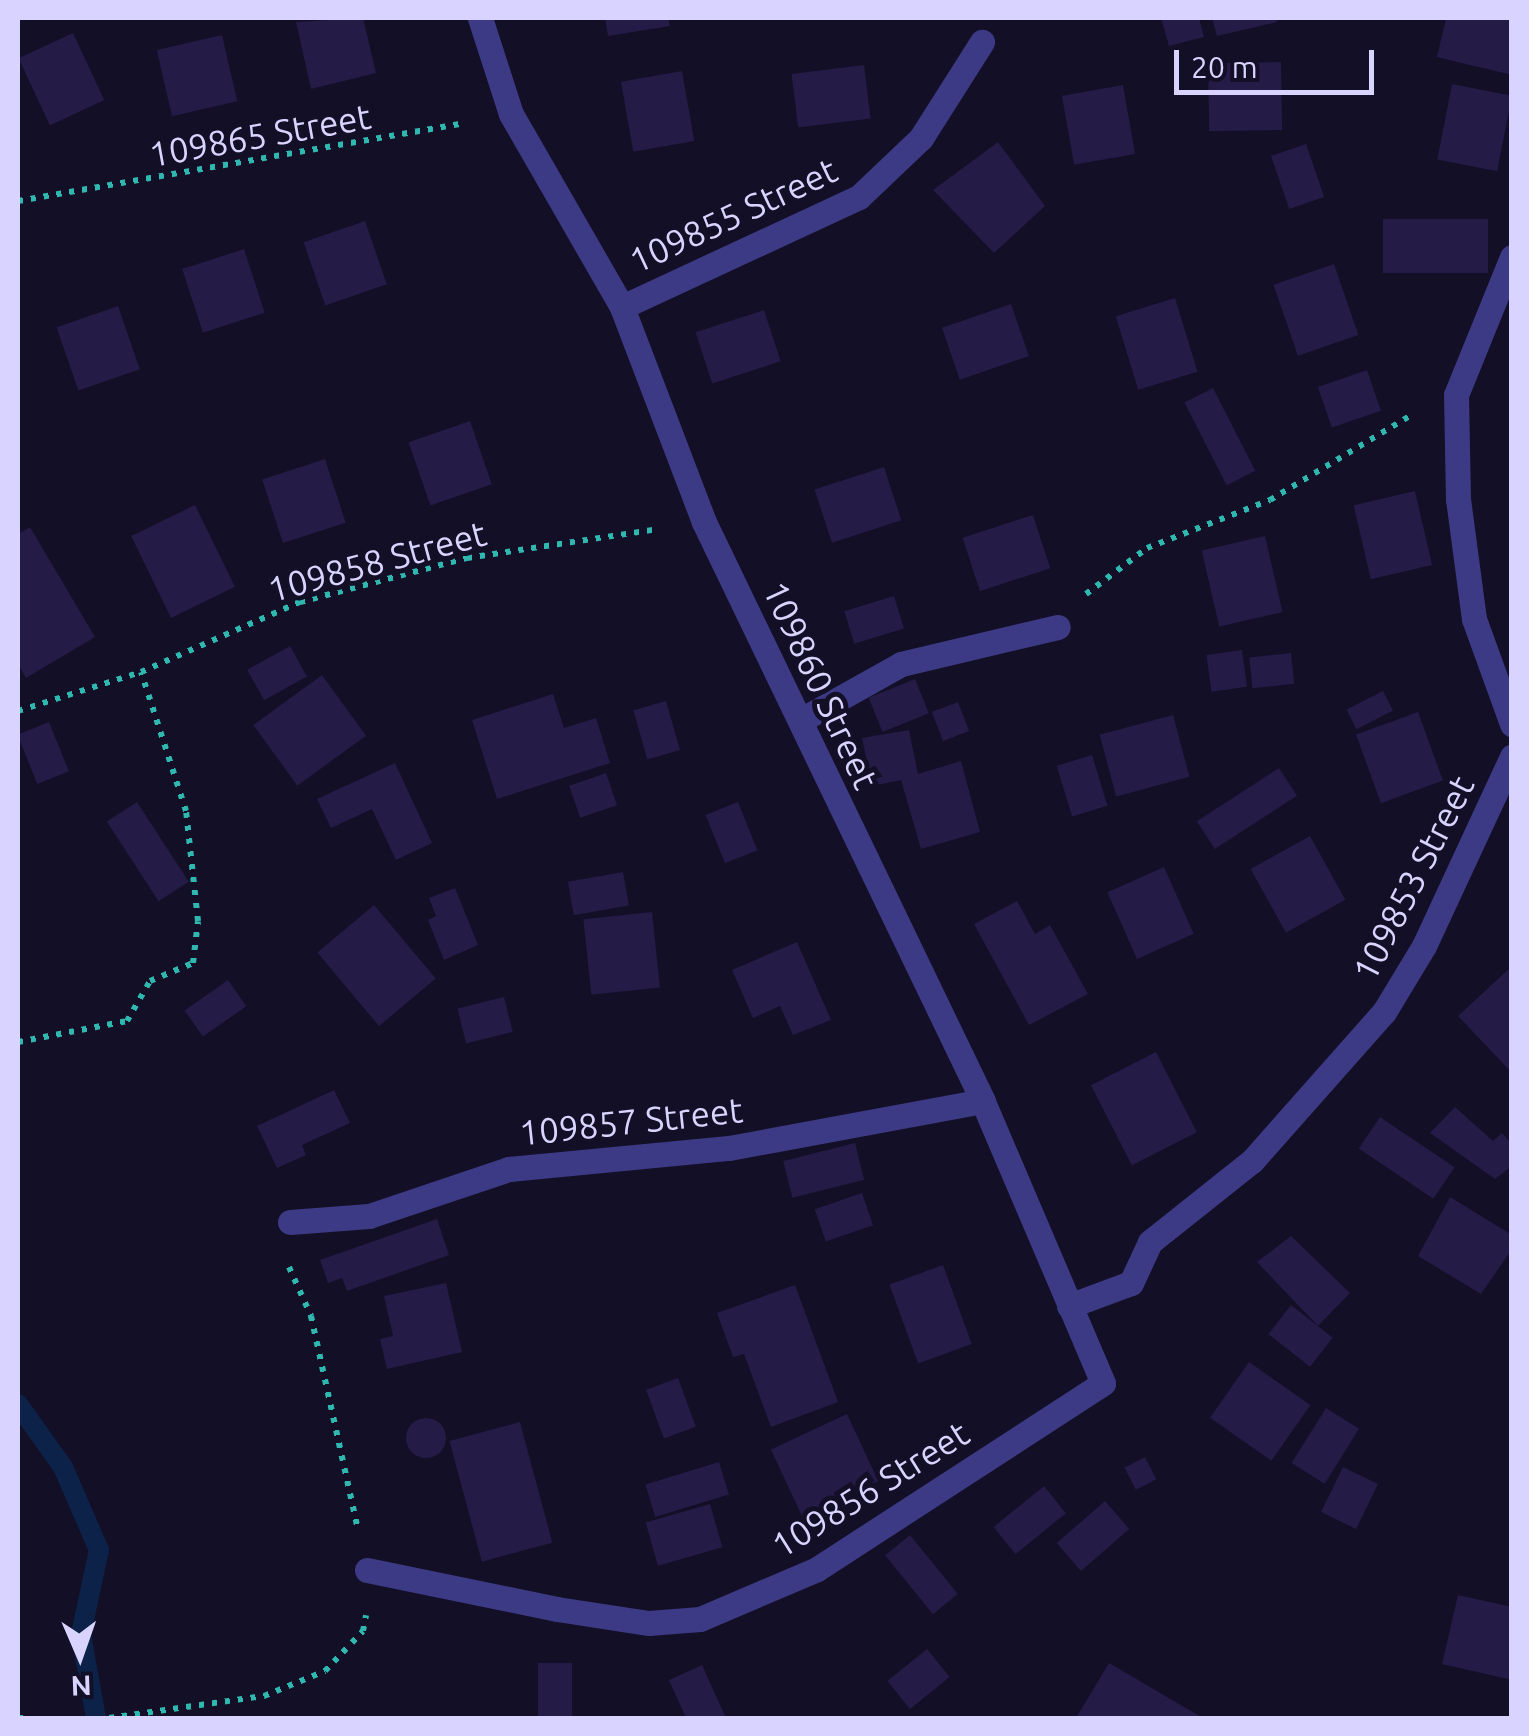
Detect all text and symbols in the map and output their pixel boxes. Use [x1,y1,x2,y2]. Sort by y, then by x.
scale bar [1179,30,1379,92]
text: 20 m [1191,50,1258,84]
street label: 109865 Street [146,95,374,175]
street label: 109855 Street [623,149,843,281]
street label: 109858 Street [263,512,491,610]
street label: 109860 Street [755,575,887,795]
street label: 109853 Street [1343,769,1483,987]
street label: 109857 Street [517,1088,745,1154]
street label: 109856 Street [764,1412,976,1566]
north arrow [30,1606,130,1706]
text: N [70,1671,92,1702]

